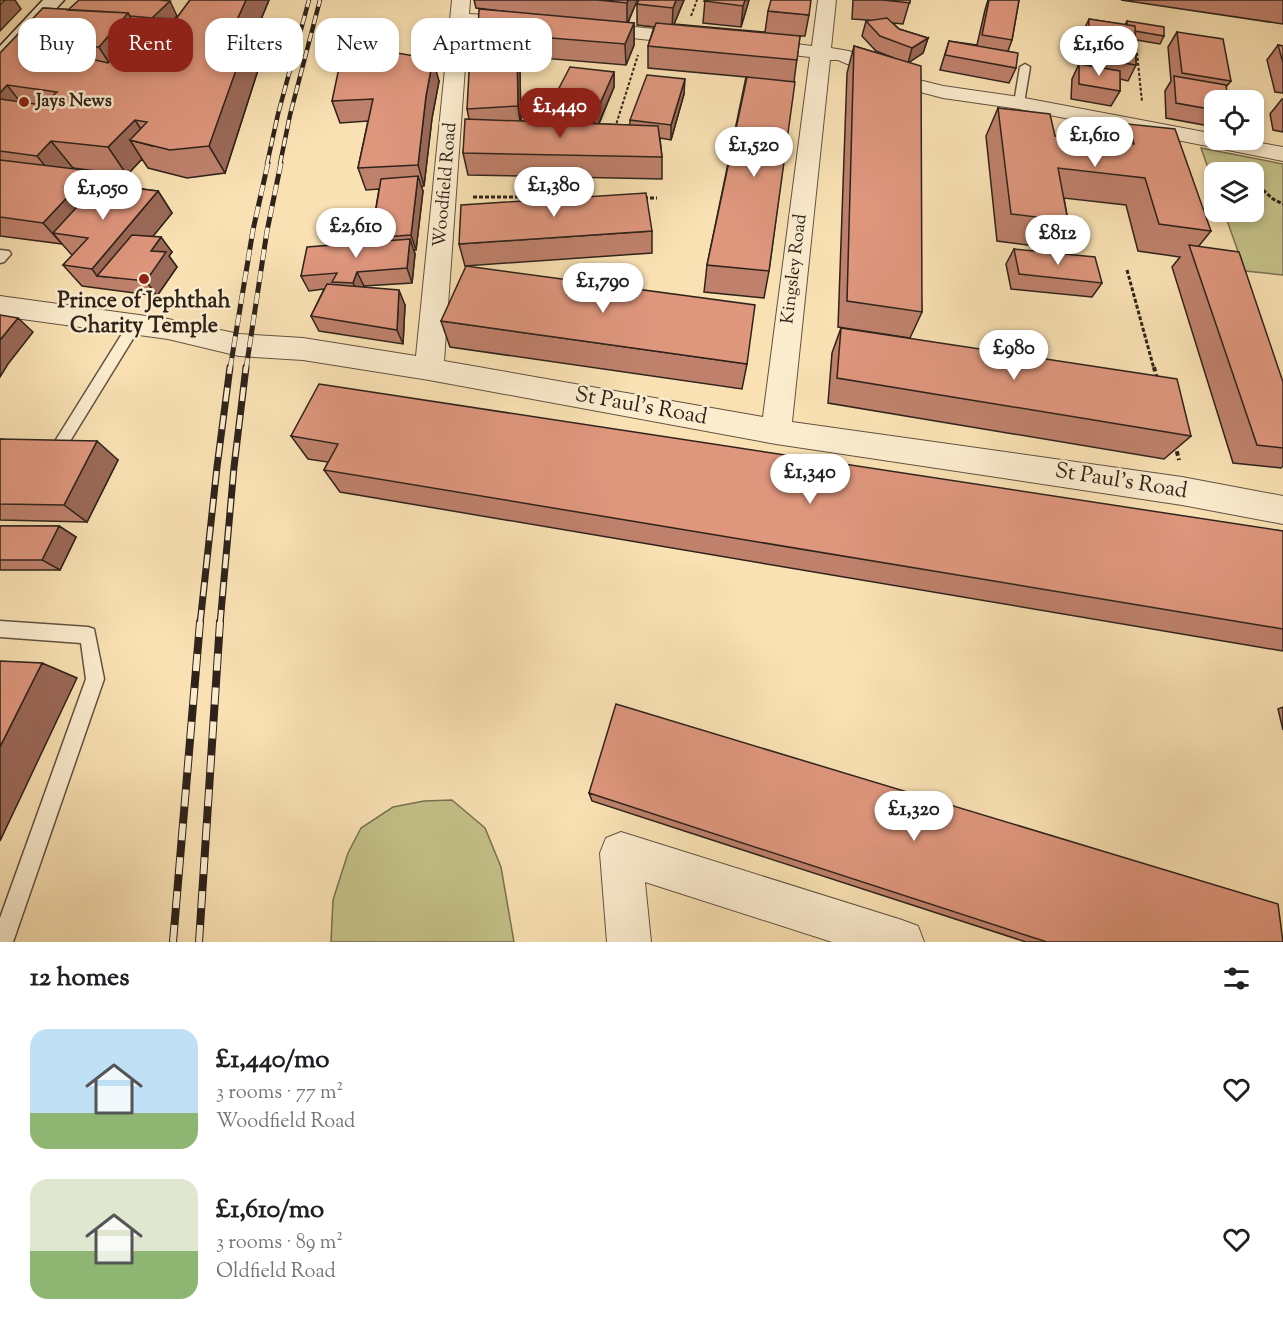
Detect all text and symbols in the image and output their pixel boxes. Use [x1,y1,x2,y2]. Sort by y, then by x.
chip: Buy [18,18,96,72]
chip: Rent [108,18,193,72]
chip: Filters [205,18,303,72]
chip: New [315,18,399,72]
chip: Apartment [411,18,552,72]
pin: £1,160 [1050,26,1148,77]
text: £1,160 [1074,31,1124,60]
pin: £1,440 [511,88,609,139]
place label: Jays News [34,89,112,115]
map controls [1204,90,1264,222]
button: locate [1204,90,1264,150]
text: £1,440 [533,93,587,122]
marker: Jays News [17,95,31,109]
pin: £1,610 [1046,117,1144,168]
street label: Woodfield Road [428,121,464,249]
text: £1,610 [1070,122,1120,151]
pin: £1,520 [705,127,803,178]
text: £1,520 [729,132,779,161]
button: layers [1204,162,1264,222]
pin: £1,380 [505,167,603,218]
pin: £1,050 [54,170,152,221]
text: £1,380 [528,172,580,201]
text: £1,050 [78,175,128,204]
pin: £2,610 [307,208,405,259]
street label: Kingsley Road [775,212,815,326]
text: £2,610 [330,213,382,242]
pin: £812 [1022,215,1094,266]
text: £812 [1039,220,1077,249]
pin: £1,790 [554,263,652,314]
text: £1,790 [577,268,629,297]
marker: Prince of Jephthah Charity Temple [137,272,151,286]
place label: Prince of Jephthah Charity Temple [57,286,231,343]
pin: £980 [978,330,1050,381]
text: £980 [993,335,1035,364]
street label: St Paul's Road [572,380,710,434]
pin: £1,340 [761,454,859,505]
street label: St Paul's Road [1052,456,1190,508]
text: £1,340 [784,459,836,488]
pin: £1,320 [865,791,963,842]
text: £1,320 [889,796,939,825]
text: 12 homes [30,960,129,997]
icon: filters [1220,962,1253,995]
text: £1,440/mo [216,1042,330,1079]
icon: home [78,1053,150,1125]
icon: heart [1220,1073,1253,1106]
text: 3 rooms · 77 m² [216,1079,343,1108]
text: Woodfield Road [216,1108,355,1137]
text: £1,610/mo [216,1192,324,1229]
icon: home [78,1203,150,1275]
icon: heart [1220,1223,1253,1256]
text: 3 rooms · 89 m² [216,1229,343,1258]
text: Oldfield Road [216,1258,336,1287]

